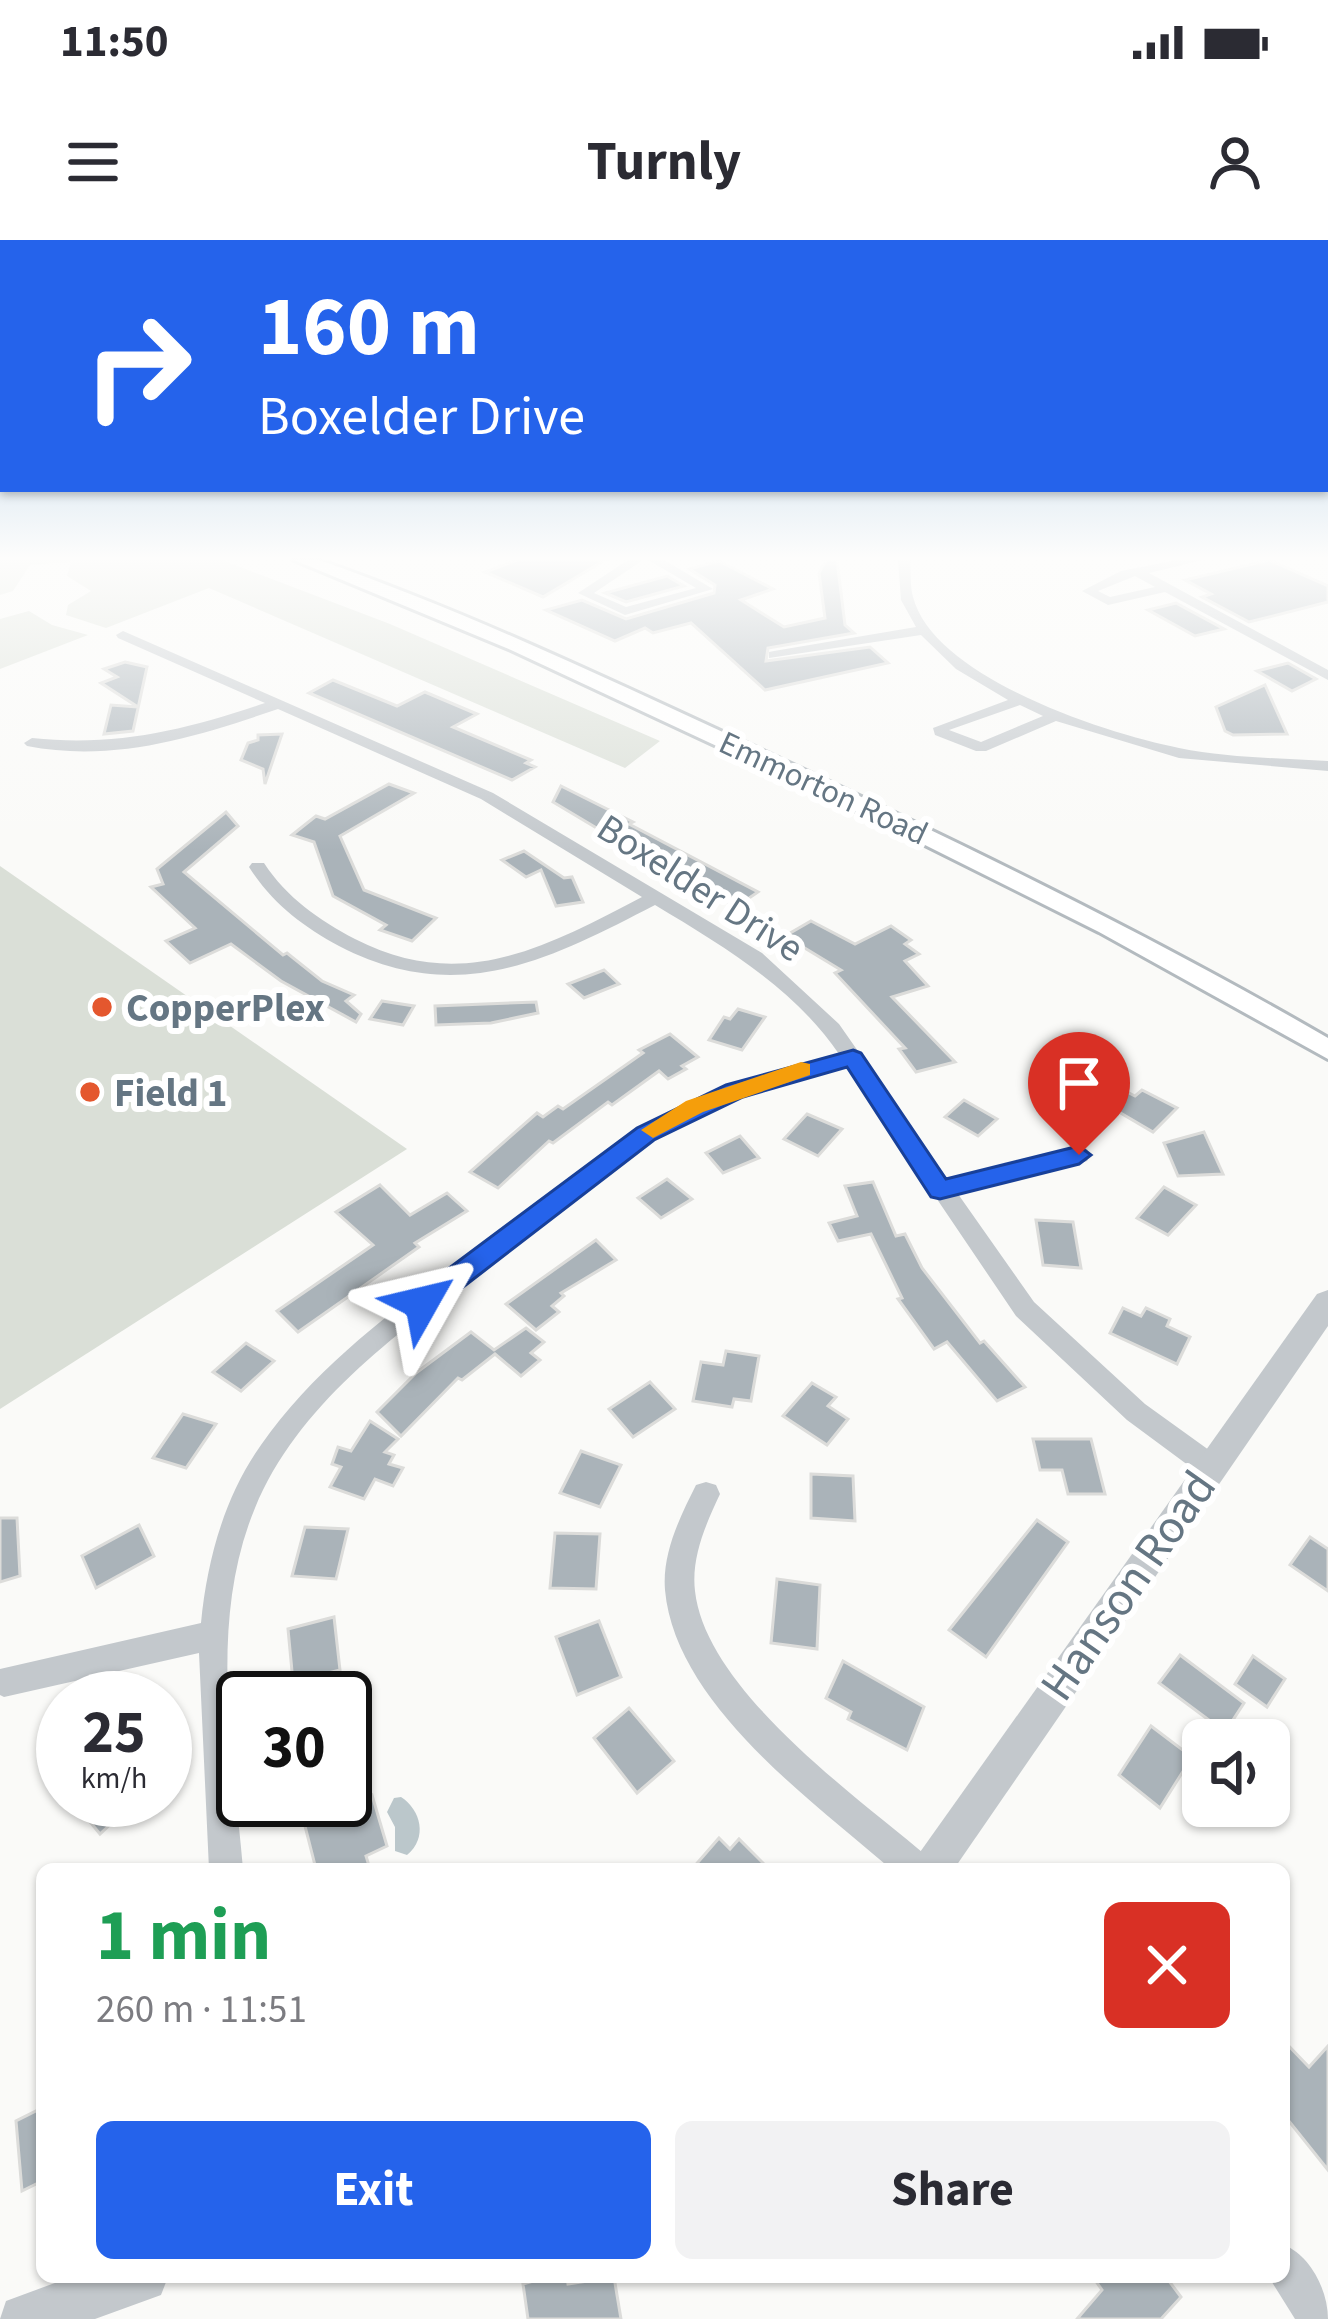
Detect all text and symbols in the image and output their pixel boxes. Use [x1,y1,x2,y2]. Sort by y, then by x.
text: 11:50 [60,10,169,74]
text: Turnly [587,124,741,201]
icon: menu [60,129,126,195]
icon: person [1202,129,1268,195]
text: 160 m [258,268,480,388]
icon: right [60,288,216,444]
text: Boxelder Drive [258,379,585,456]
street label: Emmorton Road [711,719,935,857]
street label: Boxelder Drive [586,801,814,976]
place label: CopperPlex [126,981,325,1037]
marker: CopperPlex [89,994,115,1020]
pin [1028,1032,1130,1155]
icon: arrive [1046,1050,1112,1116]
place label: Field 1 [114,1066,227,1122]
marker: Field 1 [77,1079,103,1105]
position arrow [359,1240,485,1366]
street label: Hanson Road [1024,1457,1233,1715]
speed limit sign: 30 [216,1671,372,1827]
text: 25 [82,1691,146,1776]
map controls [1182,1719,1290,1827]
button: sound [1182,1719,1290,1827]
text: km/h [81,1757,147,1800]
text: 1 min [96,1885,271,1988]
button: close [1104,1902,1230,2028]
text: 260 m · 11:51 [96,1982,307,2038]
button: Exit [96,2121,651,2259]
button: Share [675,2121,1230,2259]

